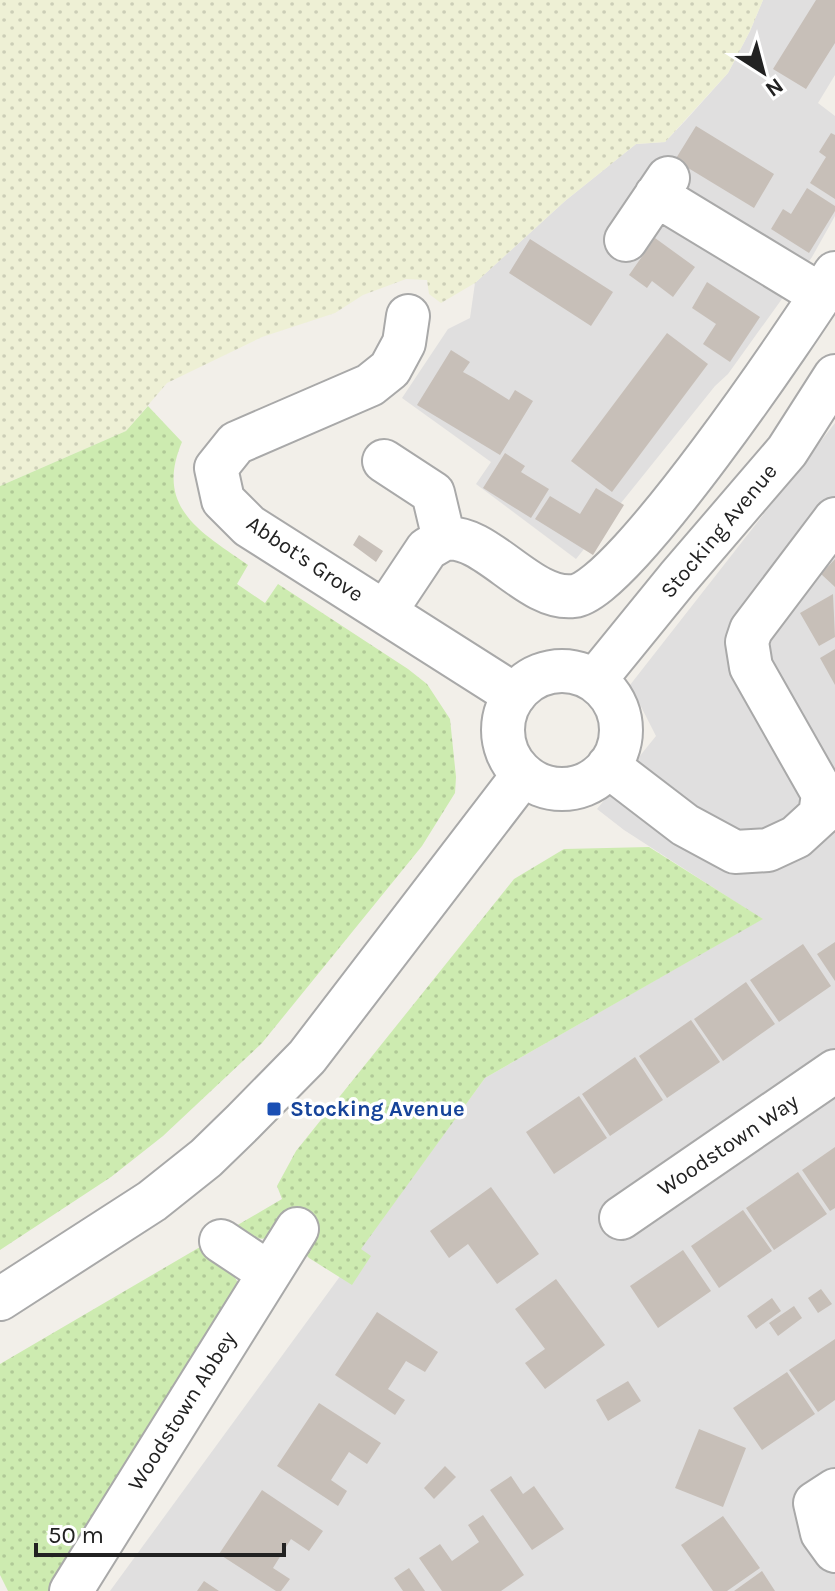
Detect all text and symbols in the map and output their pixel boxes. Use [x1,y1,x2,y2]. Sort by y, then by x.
north arrow [723,32,803,112]
text: N [760,72,788,103]
street label: Stocking Avenue [655,459,783,603]
street label: Abbot's Grove [242,510,368,608]
street label: Woodstown Way [653,1088,803,1202]
place label: Stocking Avenue [290,1096,465,1122]
marker: Stocking Avenue [265,1100,283,1118]
street label: Woodstown Abbey [123,1327,241,1495]
scale bar [36,1507,284,1557]
text: 50 m [48,1521,104,1549]

